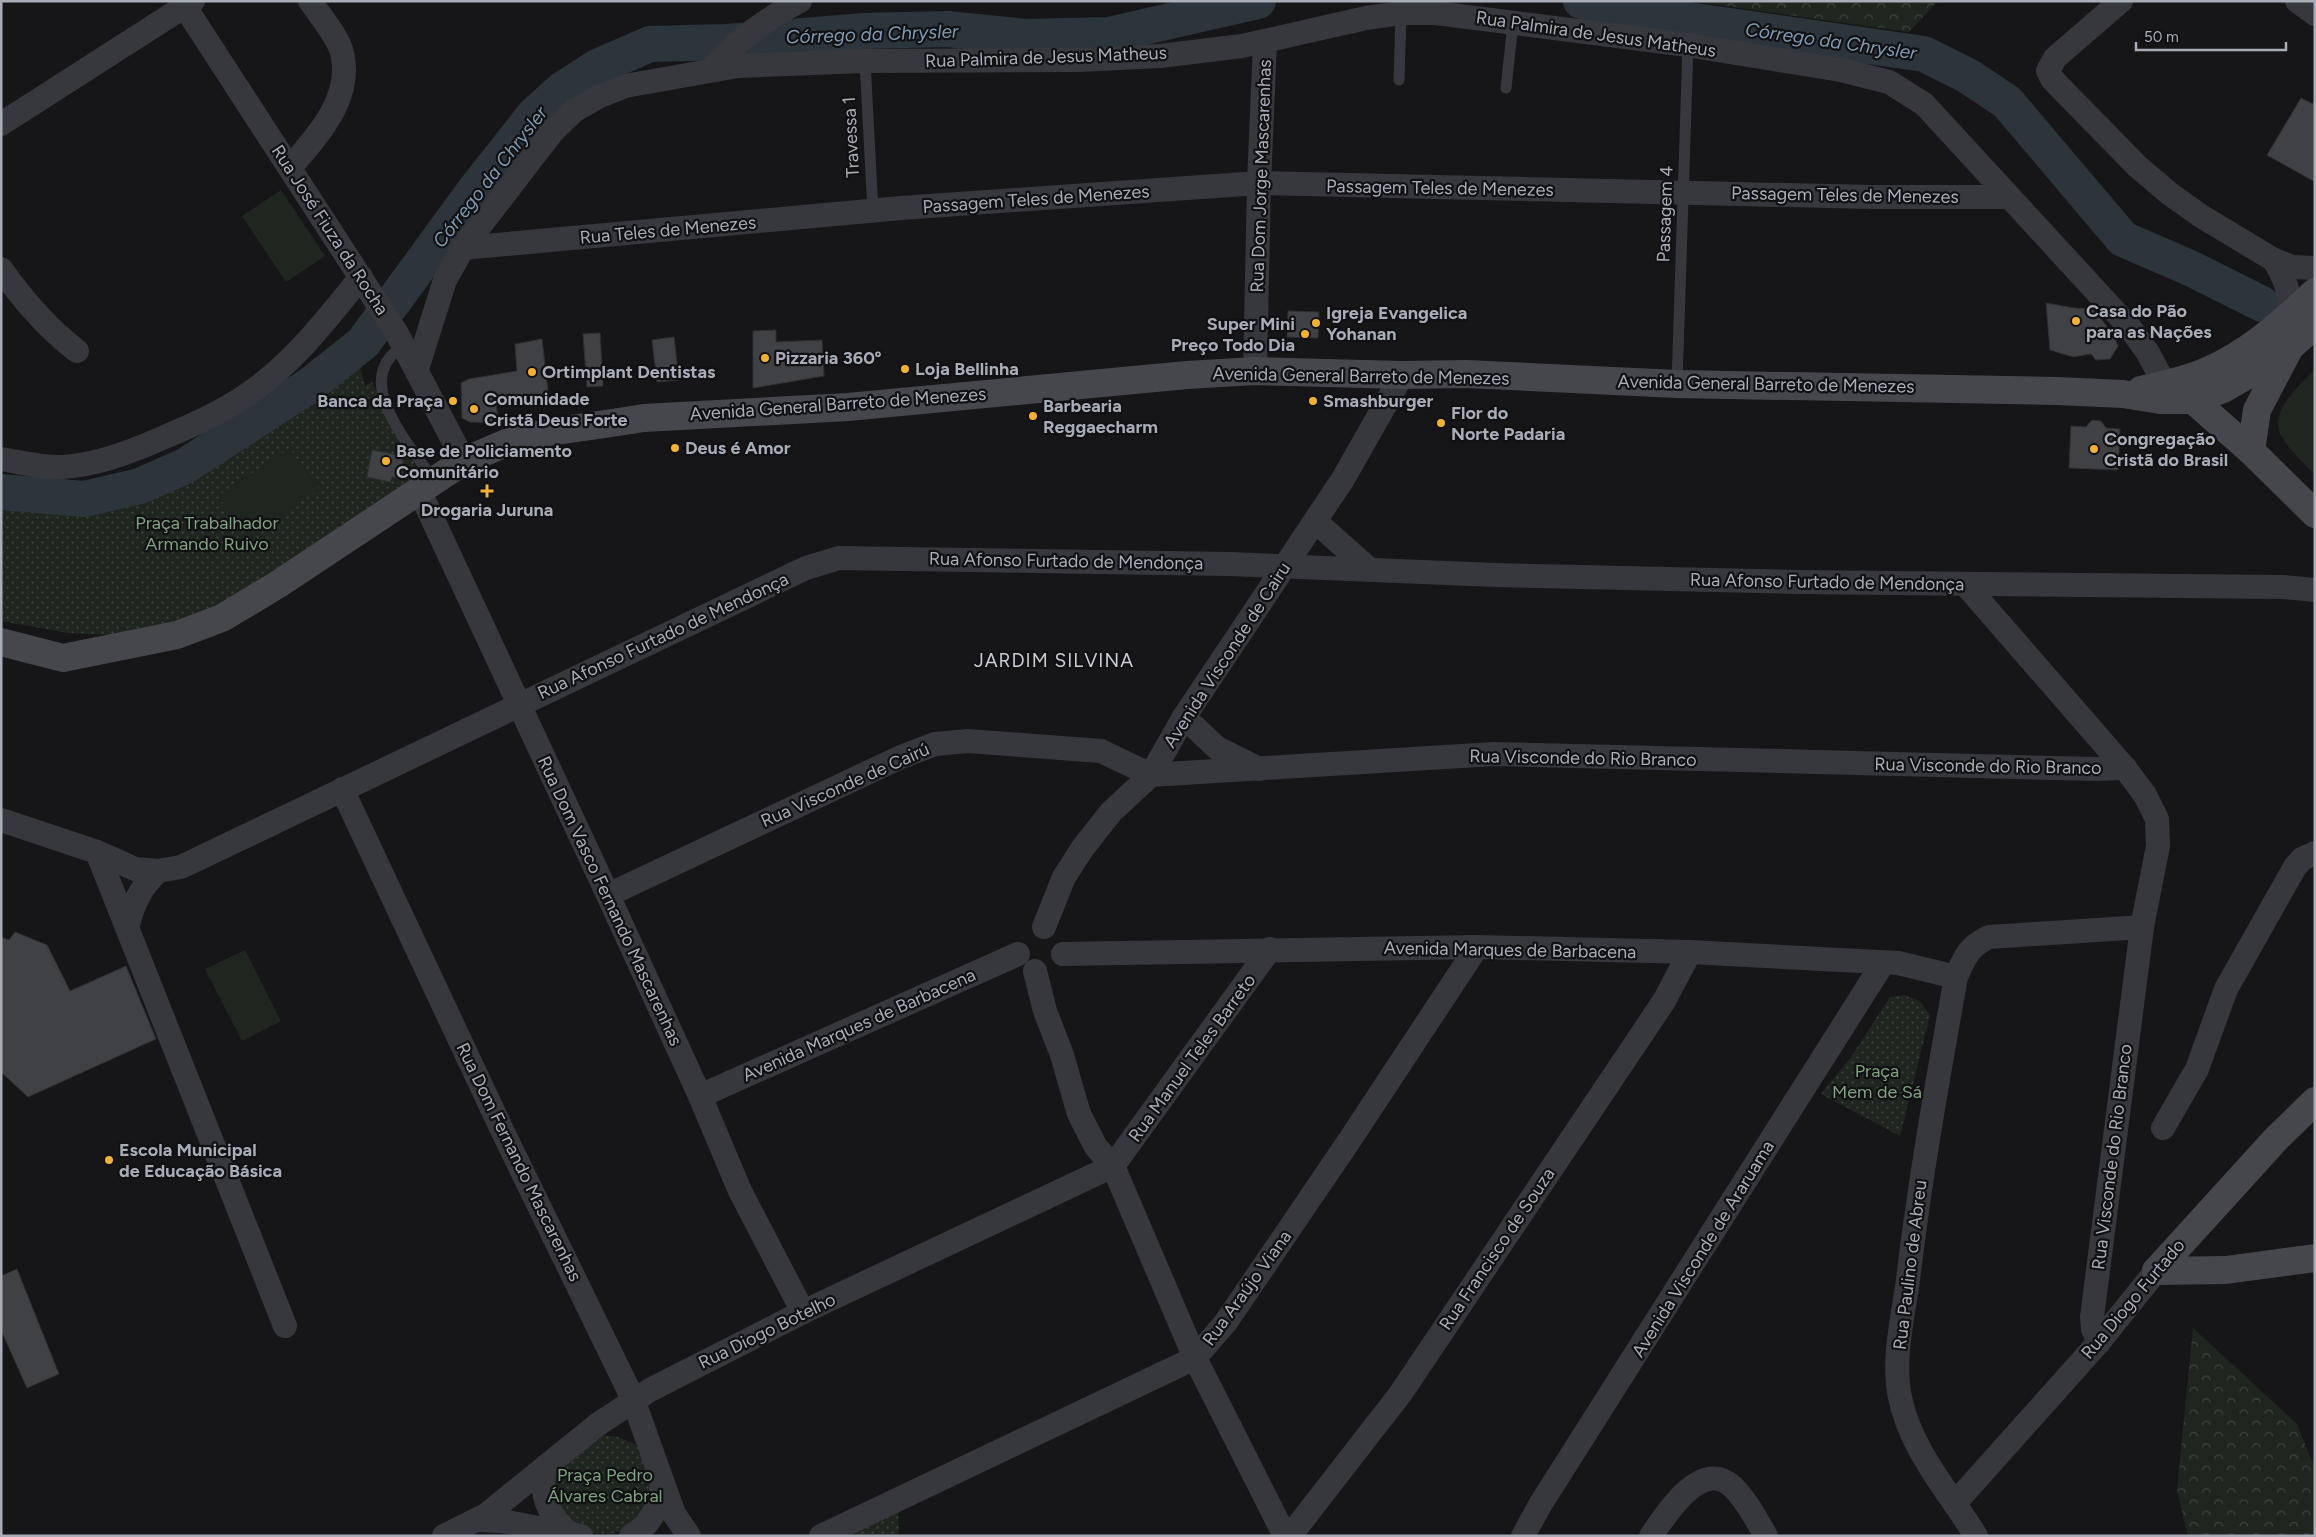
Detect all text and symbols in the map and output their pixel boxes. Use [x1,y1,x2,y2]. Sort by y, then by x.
street label: Rua Palmira de Jesus Matheus [1475,6,1717,62]
water label: Córrego da Chrysler [1744,18,1919,64]
water label: Córrego da Chrysler [785,19,959,49]
scale bar [2136,20,2286,52]
text: 50 m [2144,28,2179,46]
street label: Rua Palmira de Jesus Matheus [925,42,1167,72]
street label: Rua Dom Jorge Mascarenhas [1246,59,1276,293]
street label: Travessa 1 [838,96,864,178]
water label: Córrego da Chrysler [428,101,553,252]
street label: Rua José Fiuza da Rocha [267,141,393,319]
street label: Passagem 4 [1652,165,1678,263]
street label: Passagem Teles de Menezes [1326,175,1554,201]
street label: Passagem Teles de Menezes [922,180,1150,218]
street label: Passagem Teles de Menezes [1731,182,1959,208]
street label: Rua Teles de Menezes [579,211,757,249]
place label: Casa do Pão para as Nações [2086,300,2212,343]
place label: Igreja Evangelica Yohanan [1326,302,1467,345]
place label: Super Mini Preço Todo Dia [1171,313,1295,356]
marker: Casa do Pão para as Nações [2070,315,2082,327]
marker: Igreja Evangelica Yohanan [1310,317,1322,329]
marker: Super Mini Preço Todo Dia [1299,328,1311,340]
place label: Pizzaria 360º [775,347,882,369]
marker: Pizzaria 360º [759,352,771,364]
place label: Loja Bellinha [915,358,1019,380]
place label: Ortimplant Dentistas [542,361,716,383]
street label: Avenida General Barreto de Menezes [1212,362,1510,390]
marker: Loja Bellinha [899,363,911,375]
marker: Ortimplant Dentistas [526,366,538,378]
street label: Avenida General Barreto de Menezes [1617,370,1915,398]
street label: Avenida General Barreto de Menezes [689,383,987,425]
place label: Comunidade Cristã Deus Forte [484,388,627,431]
place label: Banca da Praça [317,390,443,412]
place label: Smashburger [1323,390,1433,412]
marker: Banca da Praça [447,395,459,407]
place label: Barbearia Reggaecharm [1043,395,1158,438]
marker: Smashburger [1307,395,1319,407]
place label: Flor do Norte Padaria [1451,402,1565,445]
marker: Comunidade Cristã Deus Forte [468,403,480,415]
marker: Barbearia Reggaecharm [1027,410,1039,422]
marker: Flor do Norte Padaria [1435,417,1447,429]
place label: Congregação Cristã do Brasil [2104,428,2228,471]
place label: Deus é Amor [685,437,791,459]
place label: Base de Policiamento Comunitário [396,440,572,483]
marker: Deus é Amor [669,442,681,454]
marker: Congregação Cristã do Brasil [2088,443,2100,455]
marker: Base de Policiamento Comunitário [380,455,392,467]
marker: Drogaria Juruna [481,485,493,497]
place label: Drogaria Juruna [421,499,553,521]
park label: Praça Trabalhador Armando Ruivo [135,512,279,555]
street label: Rua Afonso Furtado de Mendonça [929,548,1203,574]
street label: Avenida Visconde de Cairu [1159,558,1295,752]
street label: Rua Afonso Furtado de Mendonça [534,568,792,704]
street label: Rua Afonso Furtado de Mendonça [1690,569,1964,595]
district label: JARDIM SILVINA [974,649,1134,672]
street label: Rua Visconde de Cairú [757,738,933,832]
street label: Rua Visconde do Rio Branco [1469,745,1697,771]
street label: Rua Dom Vasco Fernando Mascarenhas [533,753,687,1049]
street label: Rua Visconde do Rio Branco [1874,753,2102,779]
street label: Avenida Marques de Barbacena [1384,937,1636,963]
street label: Avenida Marques de Barbacena [739,964,979,1086]
street label: Rua Manuel Teles Barreto [1124,970,1260,1146]
street label: Rua Dom Fernando Mascarenhas [451,1039,587,1285]
street label: Rua Visconde do Rio Branco [2087,1043,2137,1271]
park label: Praça Mem de Sá [1832,1060,1922,1103]
street label: Avenida Visconde de Araruama [1627,1137,1779,1361]
place label: Escola Municipal de Educação Básica [119,1139,282,1182]
marker: Escola Municipal de Educação Básica [103,1154,115,1166]
street label: Rua Francisco de Souza [1434,1164,1560,1334]
street label: Rua Paulino de Abreu [1889,1179,1931,1351]
street label: Rua Araújo Viana [1198,1226,1296,1350]
street label: Rua Diogo Furtado [2076,1234,2190,1364]
street label: Rua Diogo Botelho [695,1288,839,1374]
park label: Praça Pedro Álvares Cabral [547,1464,663,1507]

